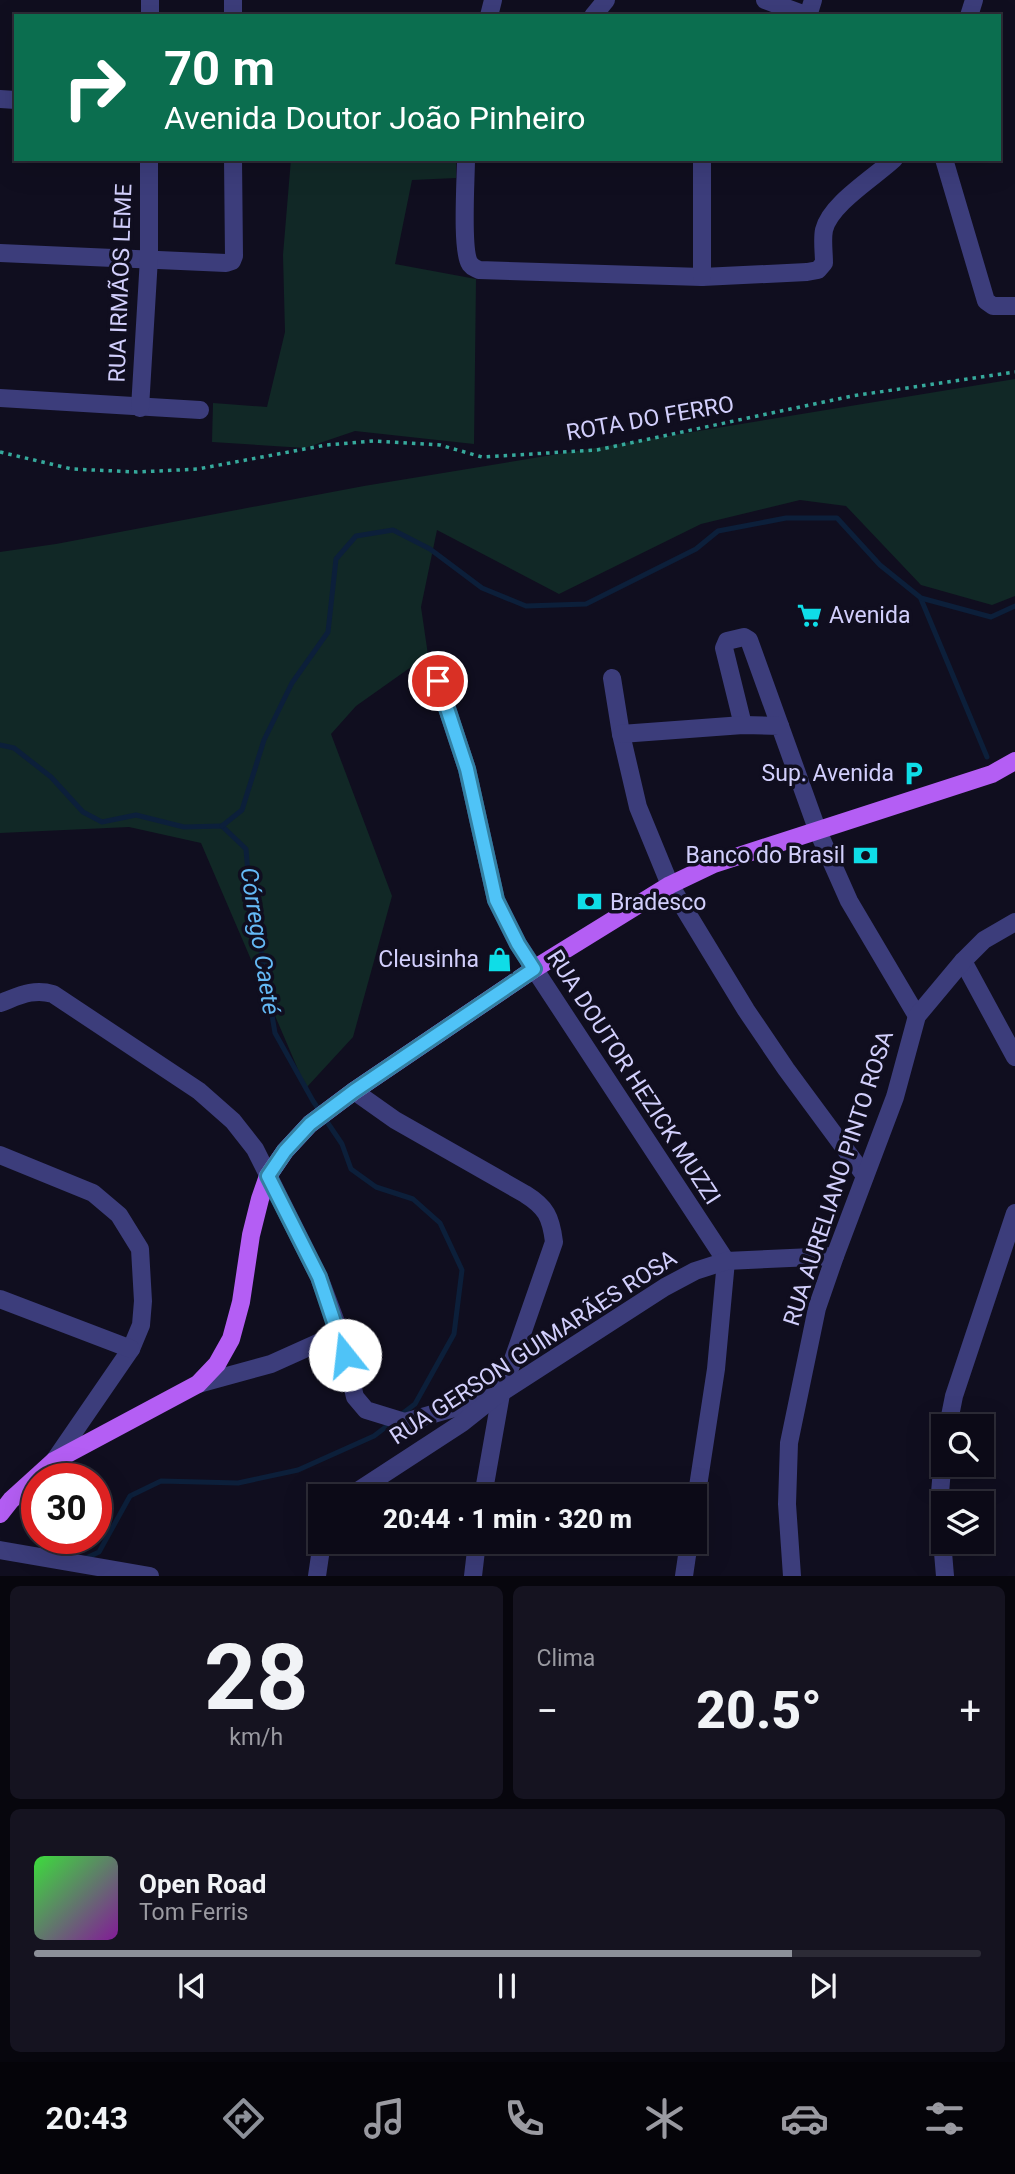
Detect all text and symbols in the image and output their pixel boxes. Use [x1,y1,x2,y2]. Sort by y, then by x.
text: 70 m [164,40,275,97]
icon: right [49,42,140,133]
text: Avenida Doutor João Pinheiro [164,99,586,137]
street label: RUA IRMÃOS LEME [103,183,137,383]
street label: ROTA DO FERRO [564,390,736,447]
supermarket icon: Avenida [795,601,823,629]
place label: Avenida [829,602,910,629]
pin [408,651,468,711]
icon: arrive [419,662,457,700]
parking icon: Sup. Avenida [900,759,928,787]
place label: Sup. Avenida [762,760,894,787]
bank icon: Banco do Brasil [851,841,879,869]
place label: Banco do Brasil [686,842,845,869]
water label: Córrego Caeté [235,865,285,1017]
bank icon: Bradesco [576,888,604,916]
place label: Bradesco [610,889,706,916]
shop icon: Cleusinha [485,945,513,973]
street label: RUA DOUTOR HEZICK MUZZI [541,945,726,1210]
place label: Cleusinha [378,946,479,973]
street label: RUA AURELIANO PINTO ROSA [778,1027,899,1329]
street label: RUA GERSON GUIMARÃES ROSA [384,1244,682,1450]
position arrow [308,1318,382,1392]
map controls [931,1414,994,1554]
button: search [931,1414,994,1477]
speed limit sign: 30 [21,1463,112,1554]
button: layers [931,1491,994,1554]
text: 20:44 · 1 min · 320 m [383,1504,632,1534]
text: 28 [204,1625,308,1731]
text: Clima [537,1645,595,1672]
text: 20.5° [696,1680,822,1741]
text: − [537,1689,558,1733]
text: + [959,1689,981,1733]
text: km/h [229,1724,283,1751]
text: Open Road [139,1869,267,1899]
text: Tom Ferris [139,1899,248,1926]
icon: previous [173,1967,211,2005]
icon: pause [488,1967,526,2005]
icon: next [804,1967,842,2005]
icon: directions [219,2094,268,2143]
icon: music [360,2094,409,2143]
icon: phone [500,2094,549,2143]
icon: climate [640,2094,689,2143]
icon: car [780,2094,829,2143]
icon: filters [920,2094,969,2143]
text: 20:43 [46,2099,128,2137]

